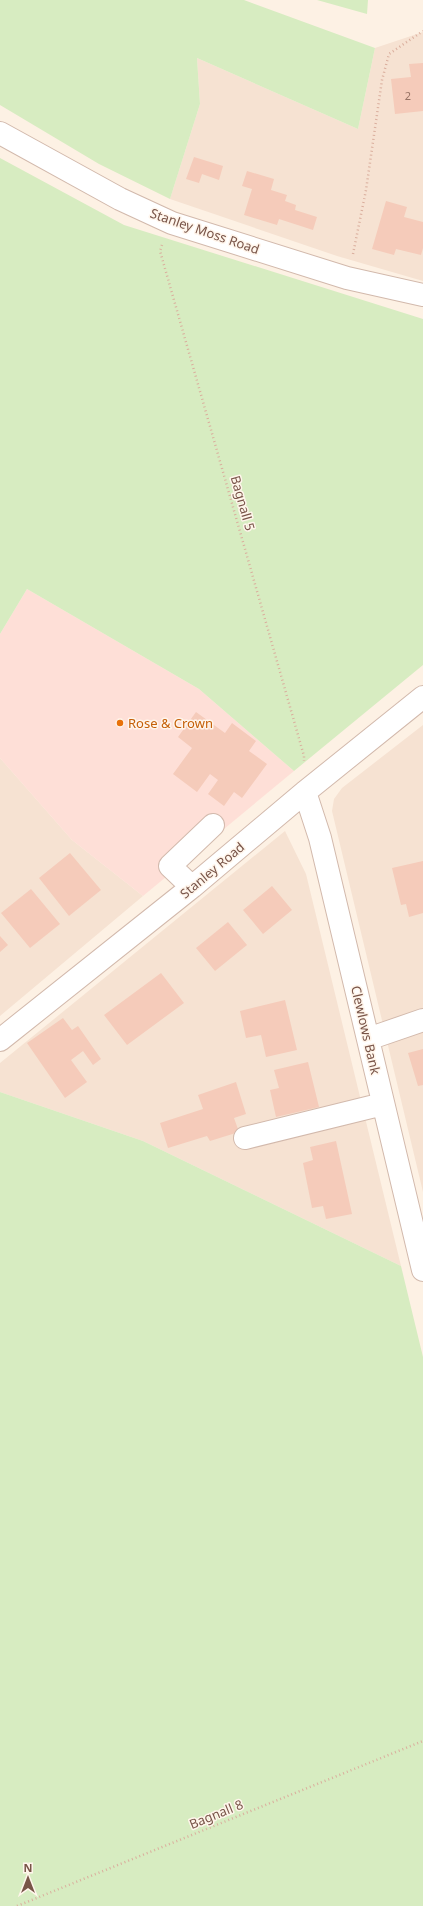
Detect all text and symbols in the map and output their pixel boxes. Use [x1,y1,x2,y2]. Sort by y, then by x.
house number: 2 [405,88,411,103]
street label: Stanley Moss Road [148,204,262,258]
street label: Bagnall 5 [227,473,259,533]
place label: Rose & Crown [128,714,213,732]
marker: Rose & Crown [115,718,125,728]
street label: Stanley Road [176,838,248,902]
street label: Clewlows Bank [347,984,385,1076]
street label: Bagnall 8 [186,1795,246,1833]
north arrow [8,1858,48,1898]
text: N [24,1860,32,1875]

